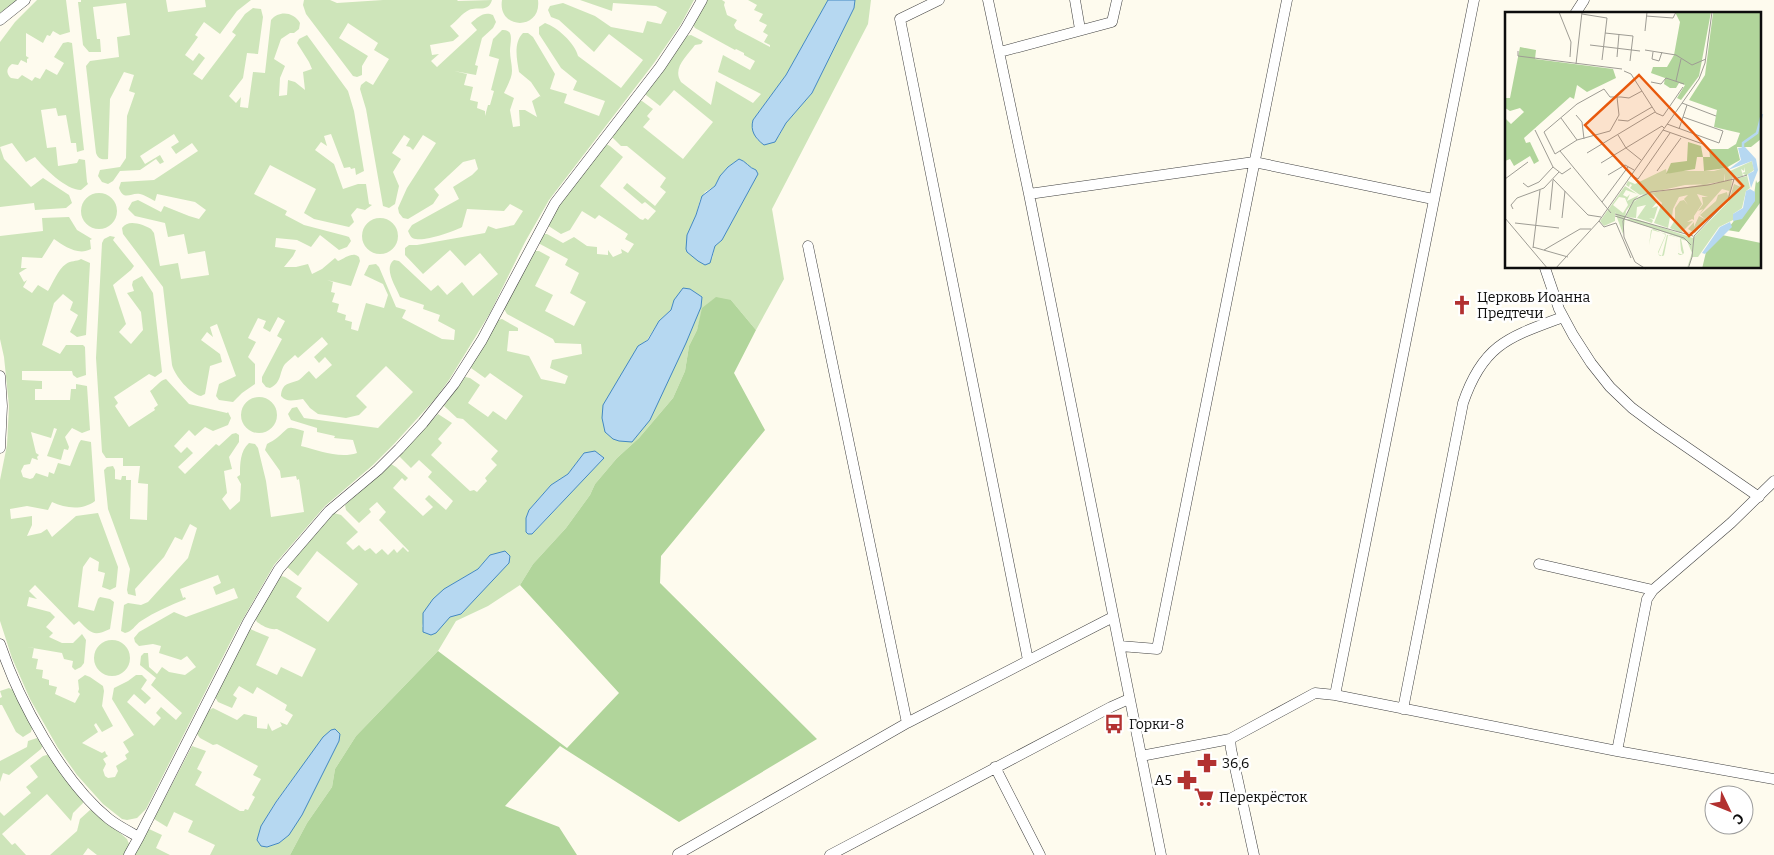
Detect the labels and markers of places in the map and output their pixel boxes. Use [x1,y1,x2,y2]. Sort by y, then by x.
place label: Церковь Иоанна Предтечи [1477,289,1591,322]
church icon: Церковь Иоанна Предтечи [1451,294,1473,316]
bus stop icon: Горки-8 [1103,713,1125,735]
place label: Горки-8 [1129,716,1184,733]
pharmacy icon: 36,6 [1196,752,1218,774]
place label: 36,6 [1222,755,1249,772]
pharmacy icon: А5 [1176,769,1198,791]
place label: А5 [1155,772,1172,789]
supermarket icon: Перекрёсток [1193,786,1215,808]
place label: Перекрёсток [1219,789,1308,806]

